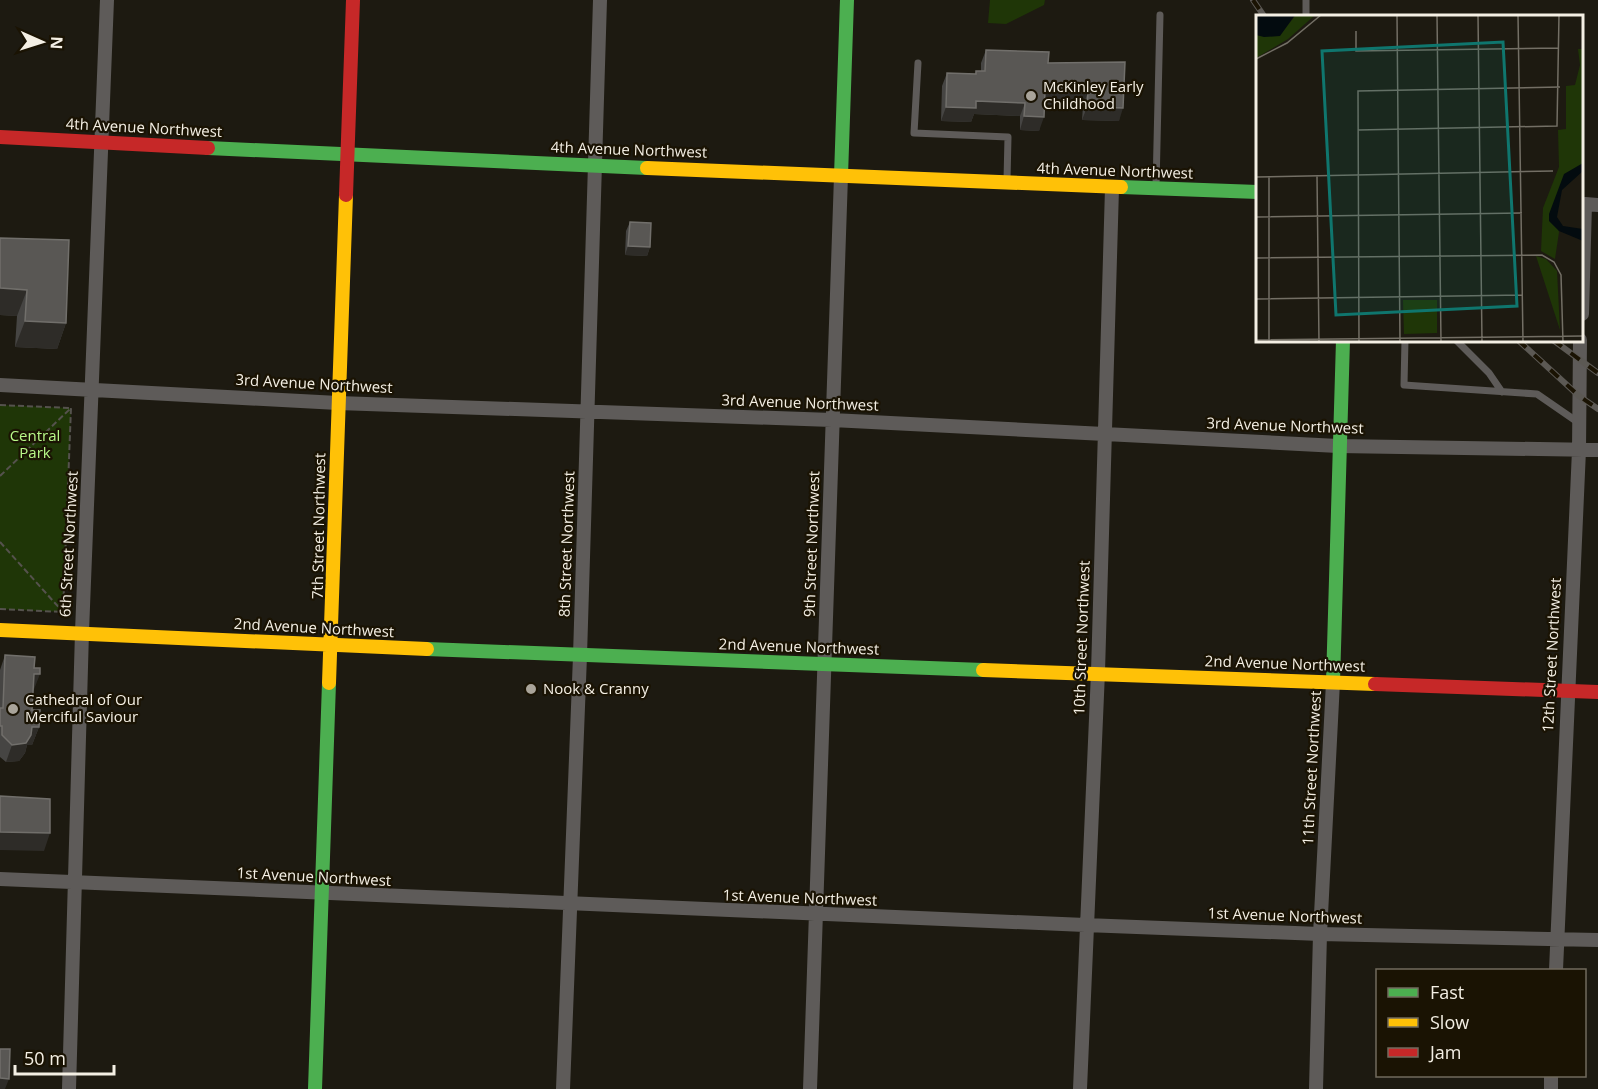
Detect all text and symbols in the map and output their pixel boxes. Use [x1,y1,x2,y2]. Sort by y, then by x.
north arrow [12,12,72,72]
inset map [1256,15,1583,342]
text: N [46,36,68,50]
place label: McKinley Early Childhood [1043,76,1144,113]
marker: McKinley Early Childhood [1024,89,1038,103]
street label: 4th Avenue Northwest [65,113,223,141]
street label: 4th Avenue Northwest [550,136,708,162]
street label: 4th Avenue Northwest [1036,157,1194,183]
street label: 3rd Avenue Northwest [235,369,393,397]
street label: 3rd Avenue Northwest [721,389,879,415]
street label: 3rd Avenue Northwest [1206,412,1364,438]
park label: Central Park [10,425,60,462]
street label: 7th Street Northwest [307,453,329,599]
street label: 6th Street Northwest [54,470,82,618]
street label: 8th Street Northwest [553,470,579,617]
street label: 9th Street Northwest [798,470,824,617]
street label: 10th Street Northwest [1068,560,1094,716]
street label: 12th Street Northwest [1537,577,1565,733]
street label: 2nd Avenue Northwest [233,613,395,641]
street label: 2nd Avenue Northwest [718,633,880,659]
street label: 2nd Avenue Northwest [1204,650,1366,676]
place label: Nook & Cranny [543,678,649,698]
marker: Nook & Cranny [524,682,538,696]
place label: Cathedral of Our Merciful Saviour [25,689,142,726]
street label: 11th Street Northwest [1297,690,1325,846]
marker: Cathedral of Our Merciful Saviour [6,702,20,716]
street label: 1st Avenue Northwest [236,862,392,890]
street label: 1st Avenue Northwest [722,884,878,910]
street label: 1st Avenue Northwest [1207,902,1363,928]
legend [1376,969,1586,1077]
text: Fast [1430,980,1464,1004]
text: Slow [1430,1010,1469,1034]
scale bar [15,1038,114,1076]
text: Jam [1428,1040,1462,1064]
text: 50 m [24,1046,66,1070]

